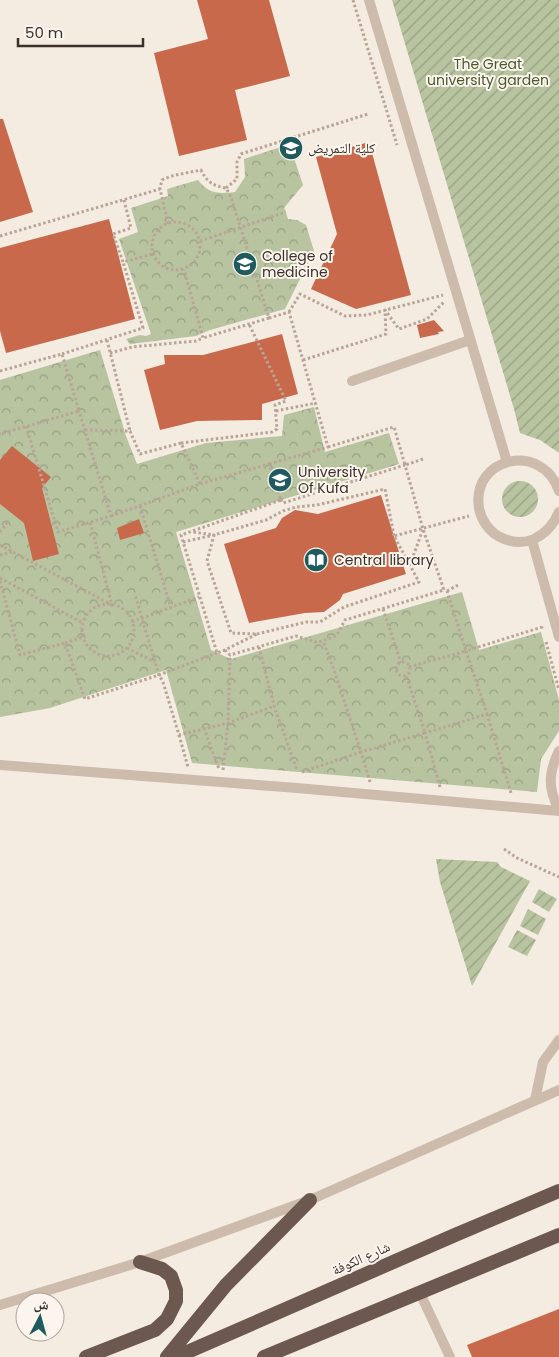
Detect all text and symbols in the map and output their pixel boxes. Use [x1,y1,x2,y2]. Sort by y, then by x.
scale bar [18,15,142,47]
text: 50 m [25,22,63,43]
park label: The Great university garden [427,54,549,90]
school or university icon: كلية التمريض [278,135,304,161]
place label: كلية التمريض [308,138,376,158]
place label: College of medicine [262,246,333,282]
school or university icon: College of medicine [232,251,258,277]
place label: University Of Kufa [298,462,365,498]
school or university icon: University Of Kufa [267,467,293,493]
library icon: Central library [303,547,329,573]
place label: Central library [334,550,434,570]
street label: شارع الكوفة [329,1236,393,1280]
north arrow [15,1292,65,1342]
text: ش [33,1293,50,1315]

